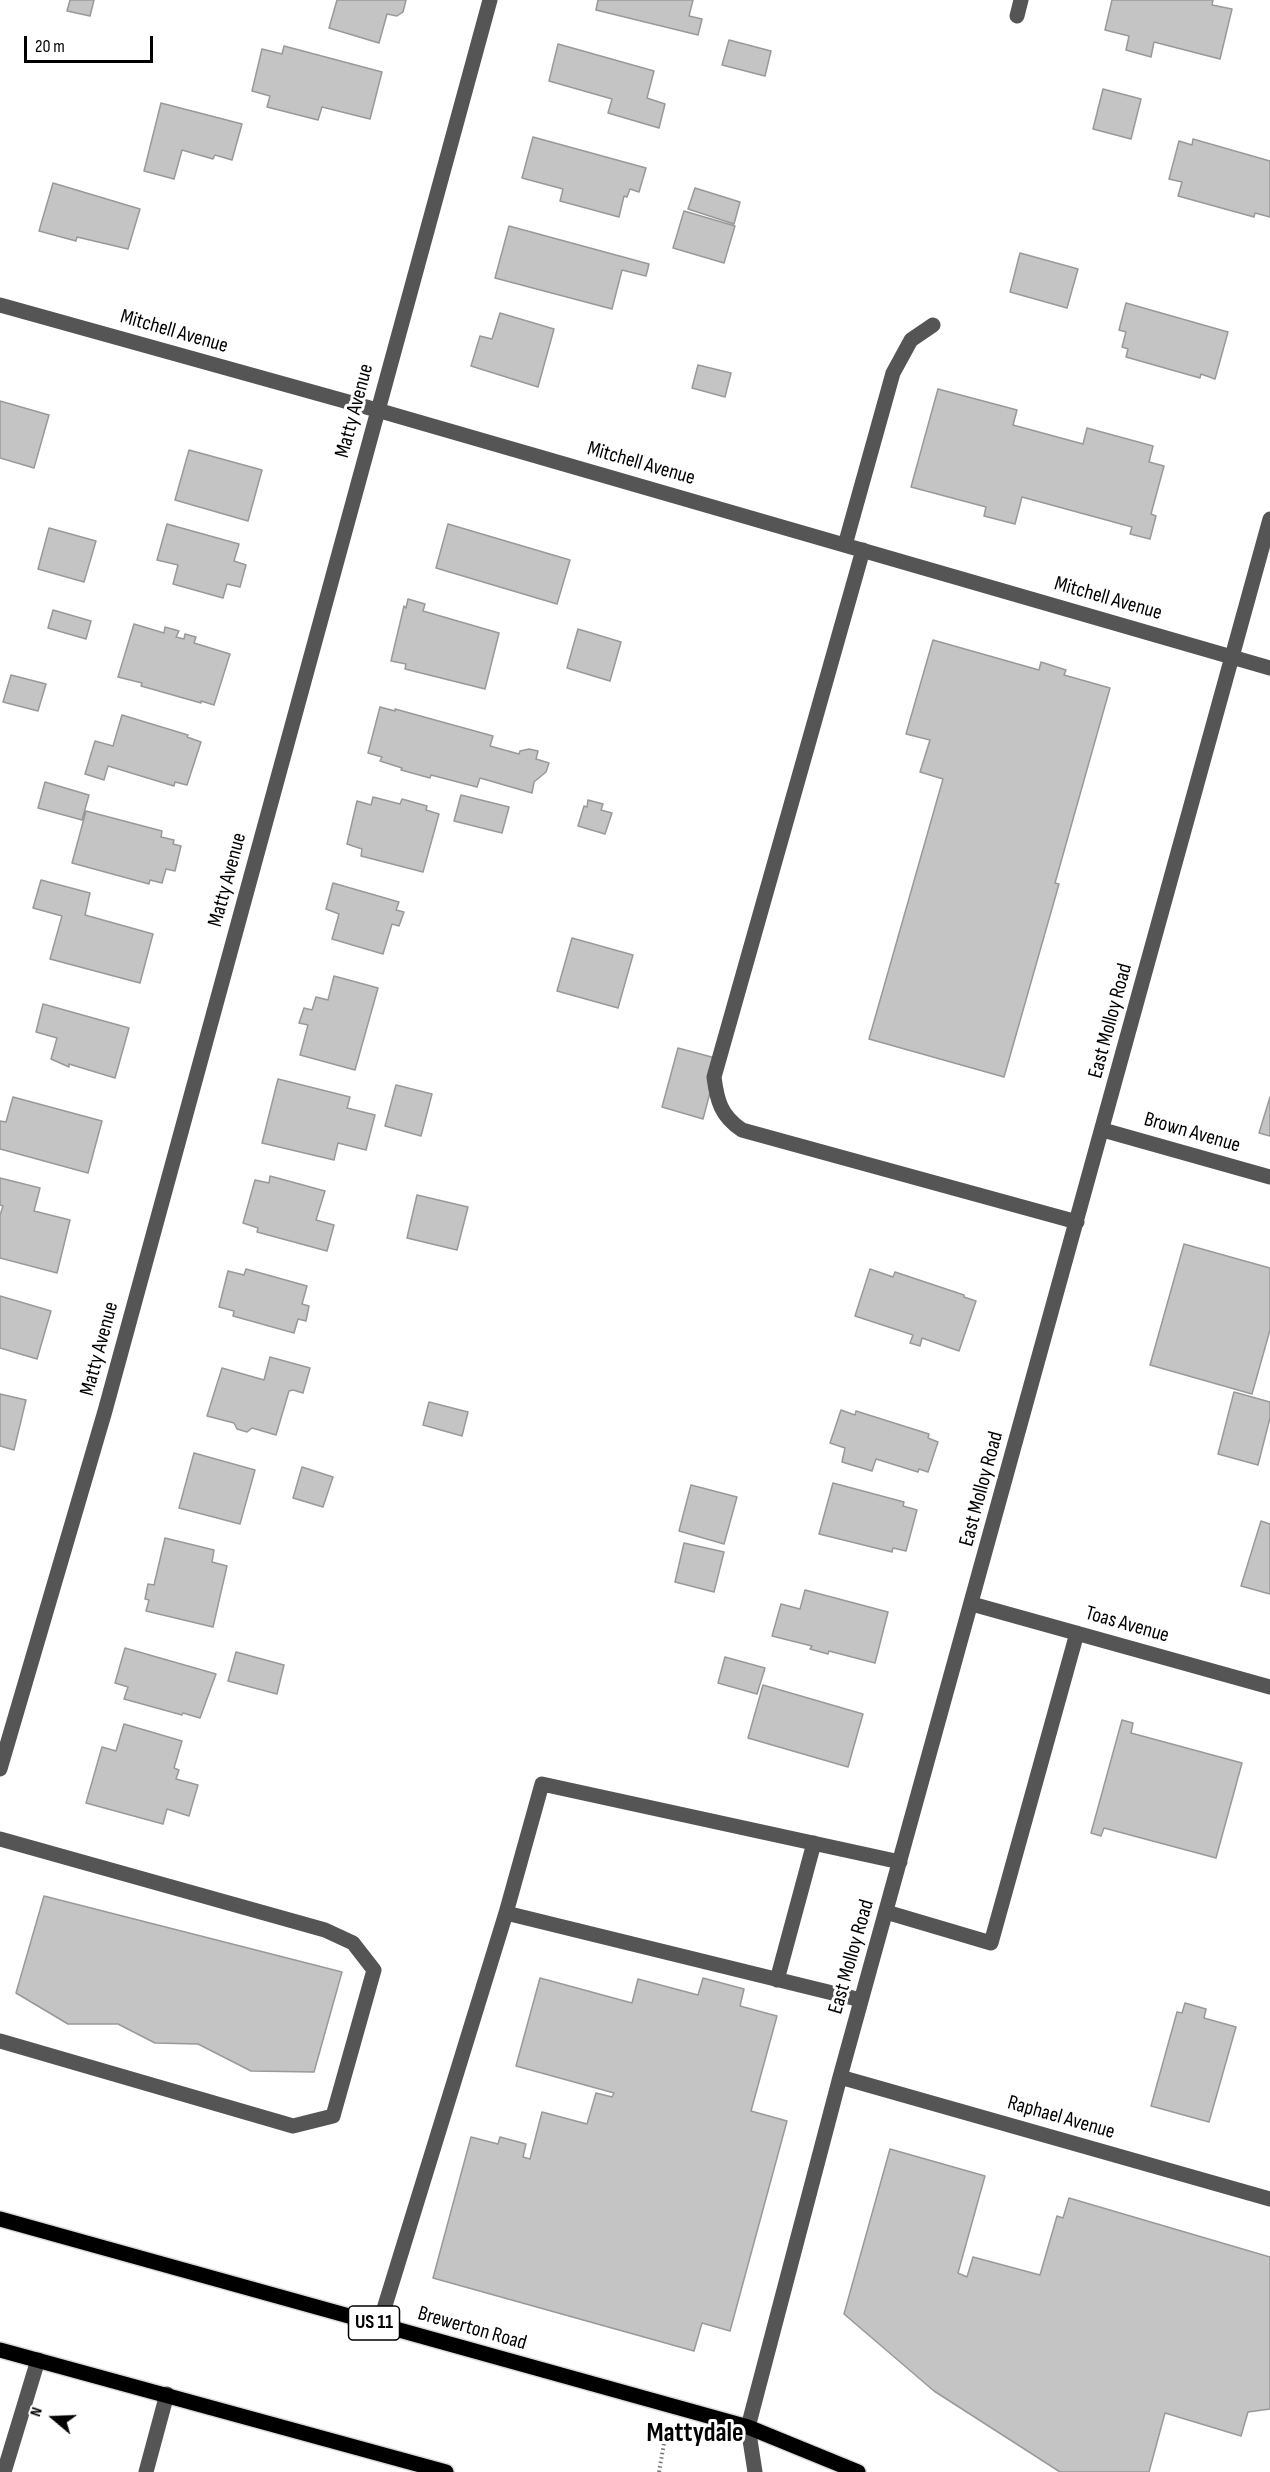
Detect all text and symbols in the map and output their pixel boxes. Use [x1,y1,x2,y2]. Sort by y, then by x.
scale bar [27,24,156,62]
text: 20 m [35,36,65,57]
street label: Mitchell Avenue [117,305,231,359]
street label: Matty Avenue [330,361,380,461]
street label: Mitchell Avenue [584,437,698,491]
street label: Mitchell Avenue [1051,572,1165,626]
street label: Matty Avenue [203,830,253,930]
street label: East Molloy Road [1084,961,1138,1081]
street label: Brown Avenue [1141,1107,1243,1159]
street label: Matty Avenue [75,1299,125,1399]
street label: East Molloy Road [955,1429,1009,1549]
street label: Toas Avenue [1082,1601,1172,1649]
street label: East Molloy Road [824,1897,880,2017]
street label: Raphael Avenue [1005,2091,1117,2145]
street label: Brewerton Road [415,2301,529,2357]
road number: US 11 [348,2306,400,2340]
north arrow [24,2388,84,2448]
text: N [26,2405,47,2419]
district label: Mattydale [646,2418,744,2450]

